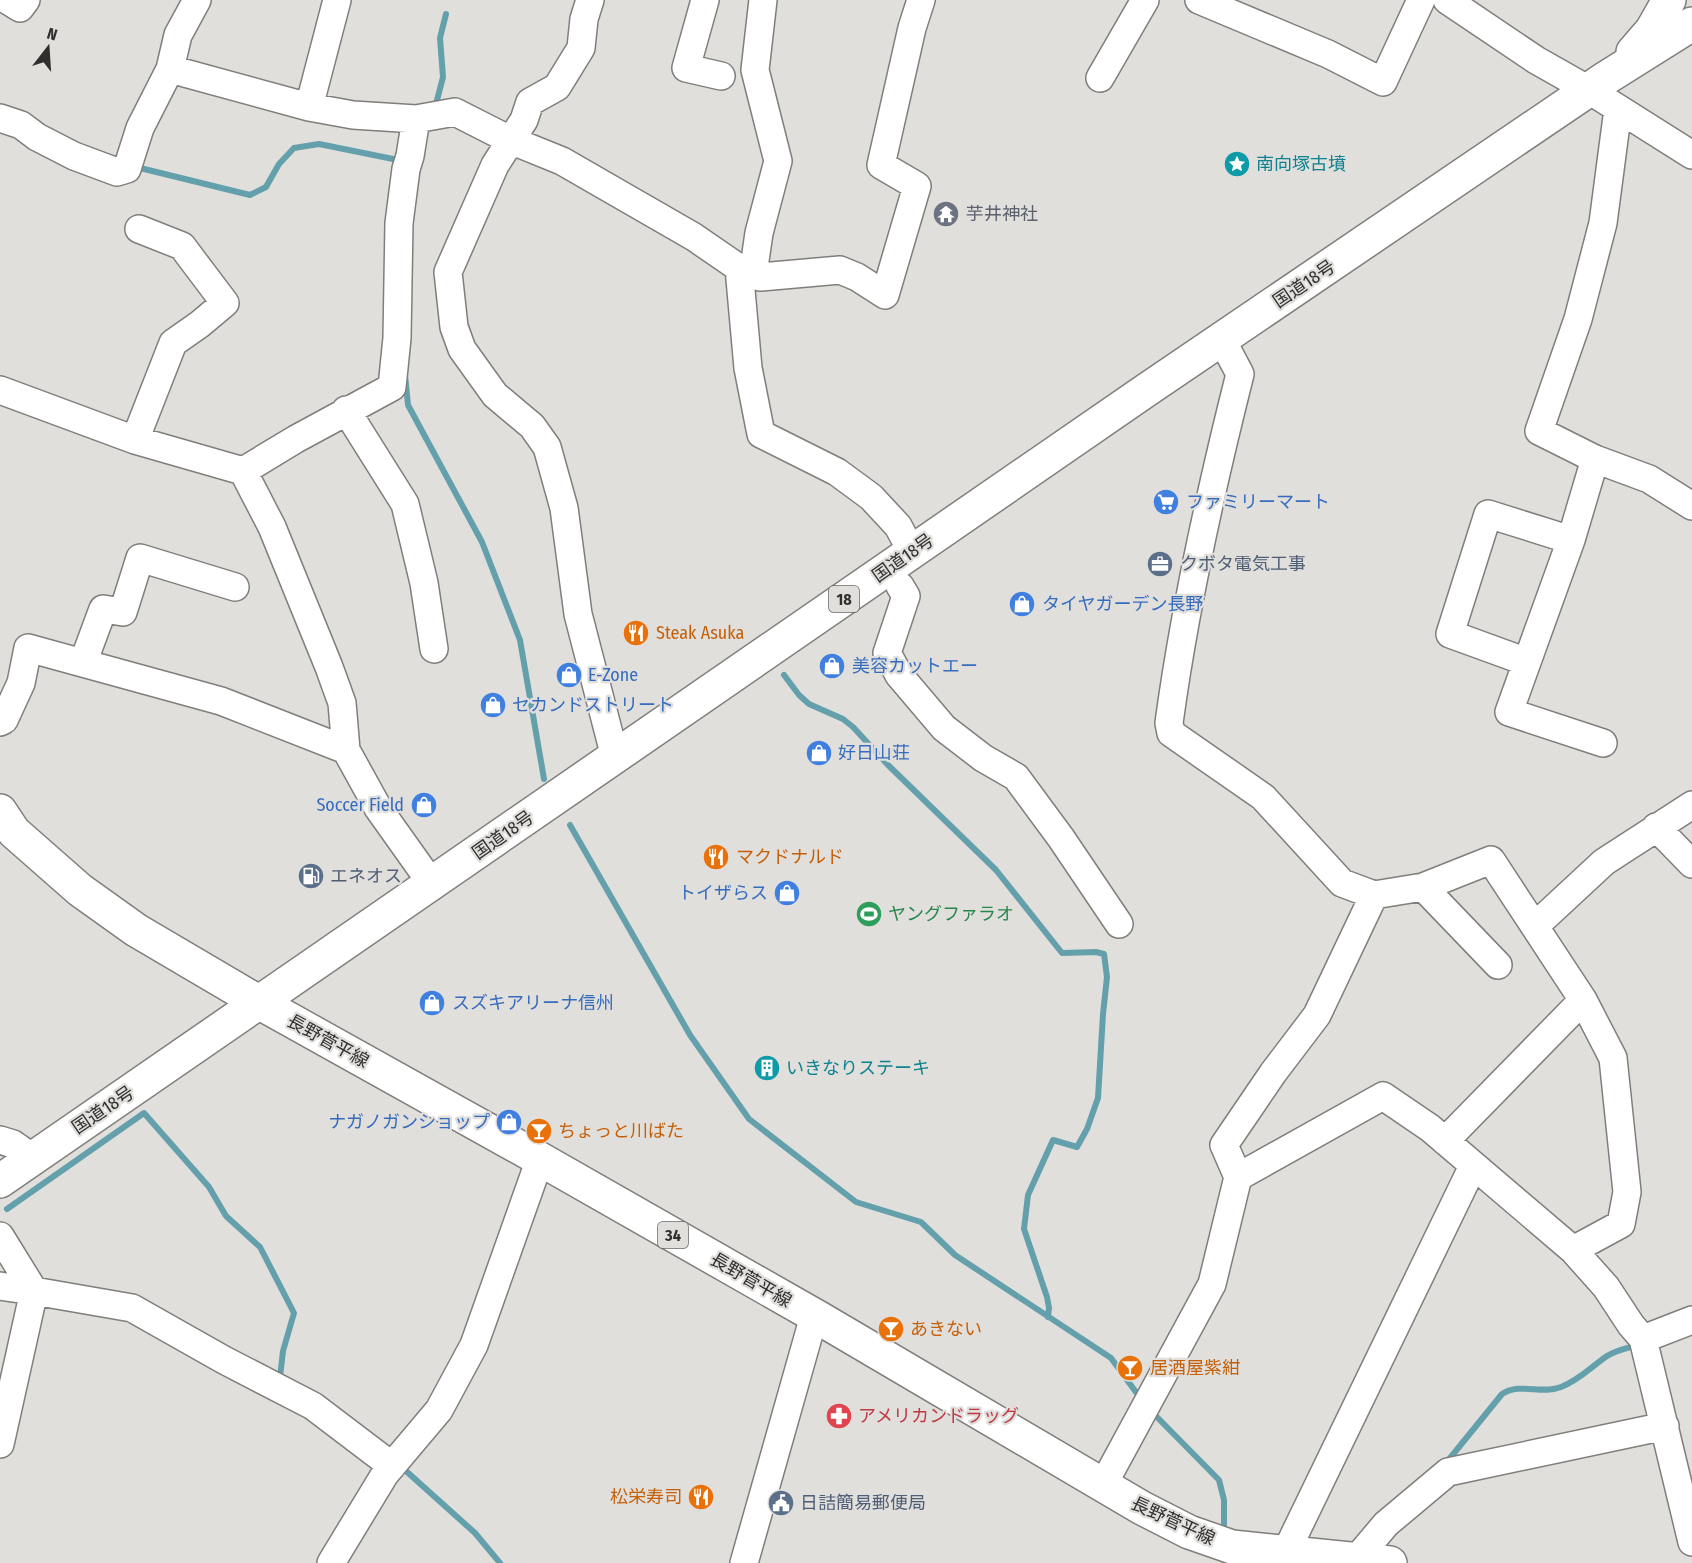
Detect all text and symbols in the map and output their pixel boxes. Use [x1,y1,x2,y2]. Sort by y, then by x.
north arrow [18,18,78,78]
text: N [45,24,60,45]
place icon: 南向塚古墳 [1222,149,1252,179]
place label: 南向塚古墳 [1256,153,1346,175]
temple icon: 芋井神社 [931,199,961,229]
place label: 芋井神社 [966,203,1038,225]
street label: 国道18号 [1269,255,1339,313]
supermarket icon: ファミリーマート [1151,487,1181,517]
place label: ファミリーマート [1186,491,1330,513]
street label: 国道18号 [868,529,938,587]
office icon: クボタ電気工事 [1145,549,1175,579]
place label: クボタ電気工事 [1180,553,1306,575]
road number: 18 [829,586,859,612]
shop icon: タイヤガーデン長野 [1007,589,1037,619]
place label: タイヤガーデン長野 [1042,593,1203,615]
restaurant icon: Steak Asuka [621,618,651,648]
place label: Steak Asuka [656,622,744,644]
shop icon: 美容カットエー [817,651,847,681]
place label: 美容カットエー [852,655,978,677]
shop icon: E-Zone [554,660,584,690]
place label: E-Zone [588,664,638,686]
shop icon: セカンドストリート [478,690,508,720]
place label: セカンドストリート [512,694,674,716]
shop icon: 好日山荘 [804,738,834,768]
place label: 好日山荘 [838,742,910,764]
shop icon: Soccer Field [409,790,439,820]
place label: Soccer Field [316,794,404,816]
street label: 国道18号 [468,806,538,864]
restaurant icon: マクドナルド [701,842,731,872]
place label: マクドナルド [736,846,844,868]
fuel station icon: エネオス [296,861,326,891]
place label: エネオス [330,865,402,887]
shop icon: トイザらス [772,878,802,908]
place label: トイザらス [678,882,768,904]
sports icon: ヤングファラオ [854,899,884,929]
place label: ヤングファラオ [888,903,1014,925]
shop icon: スズキアリーナ信州 [417,988,447,1018]
place label: スズキアリーナ信州 [452,992,614,1014]
street label: 長野菅平線 [283,1010,373,1072]
building icon: いきなりステーキ [752,1053,782,1083]
place label: いきなりステーキ [786,1057,930,1079]
street label: 国道18号 [68,1081,138,1139]
shop icon: ナガノガンショップ [494,1107,524,1137]
place label: ナガノガンショップ [328,1111,490,1133]
bar icon: ちょっと川ばた [524,1116,554,1146]
place label: ちょっと川ばた [558,1120,684,1142]
road number: 34 [658,1222,688,1248]
street label: 長野菅平線 [707,1248,795,1312]
bar icon: あきない [876,1314,906,1344]
place label: あきない [910,1318,982,1340]
bar icon: 居酒屋紫紺 [1115,1353,1145,1383]
place label: 居酒屋紫紺 [1150,1357,1240,1379]
pharmacy icon: アメリカンドラッグ [824,1401,854,1431]
place label: アメリカンドラッグ [858,1405,1019,1427]
restaurant icon: 松栄寿司 [686,1482,716,1512]
place label: 松栄寿司 [610,1486,682,1508]
public building icon: 日詰簡易郵便局 [766,1488,796,1518]
place label: 日詰簡易郵便局 [800,1492,926,1514]
street label: 長野菅平線 [1128,1492,1218,1550]

